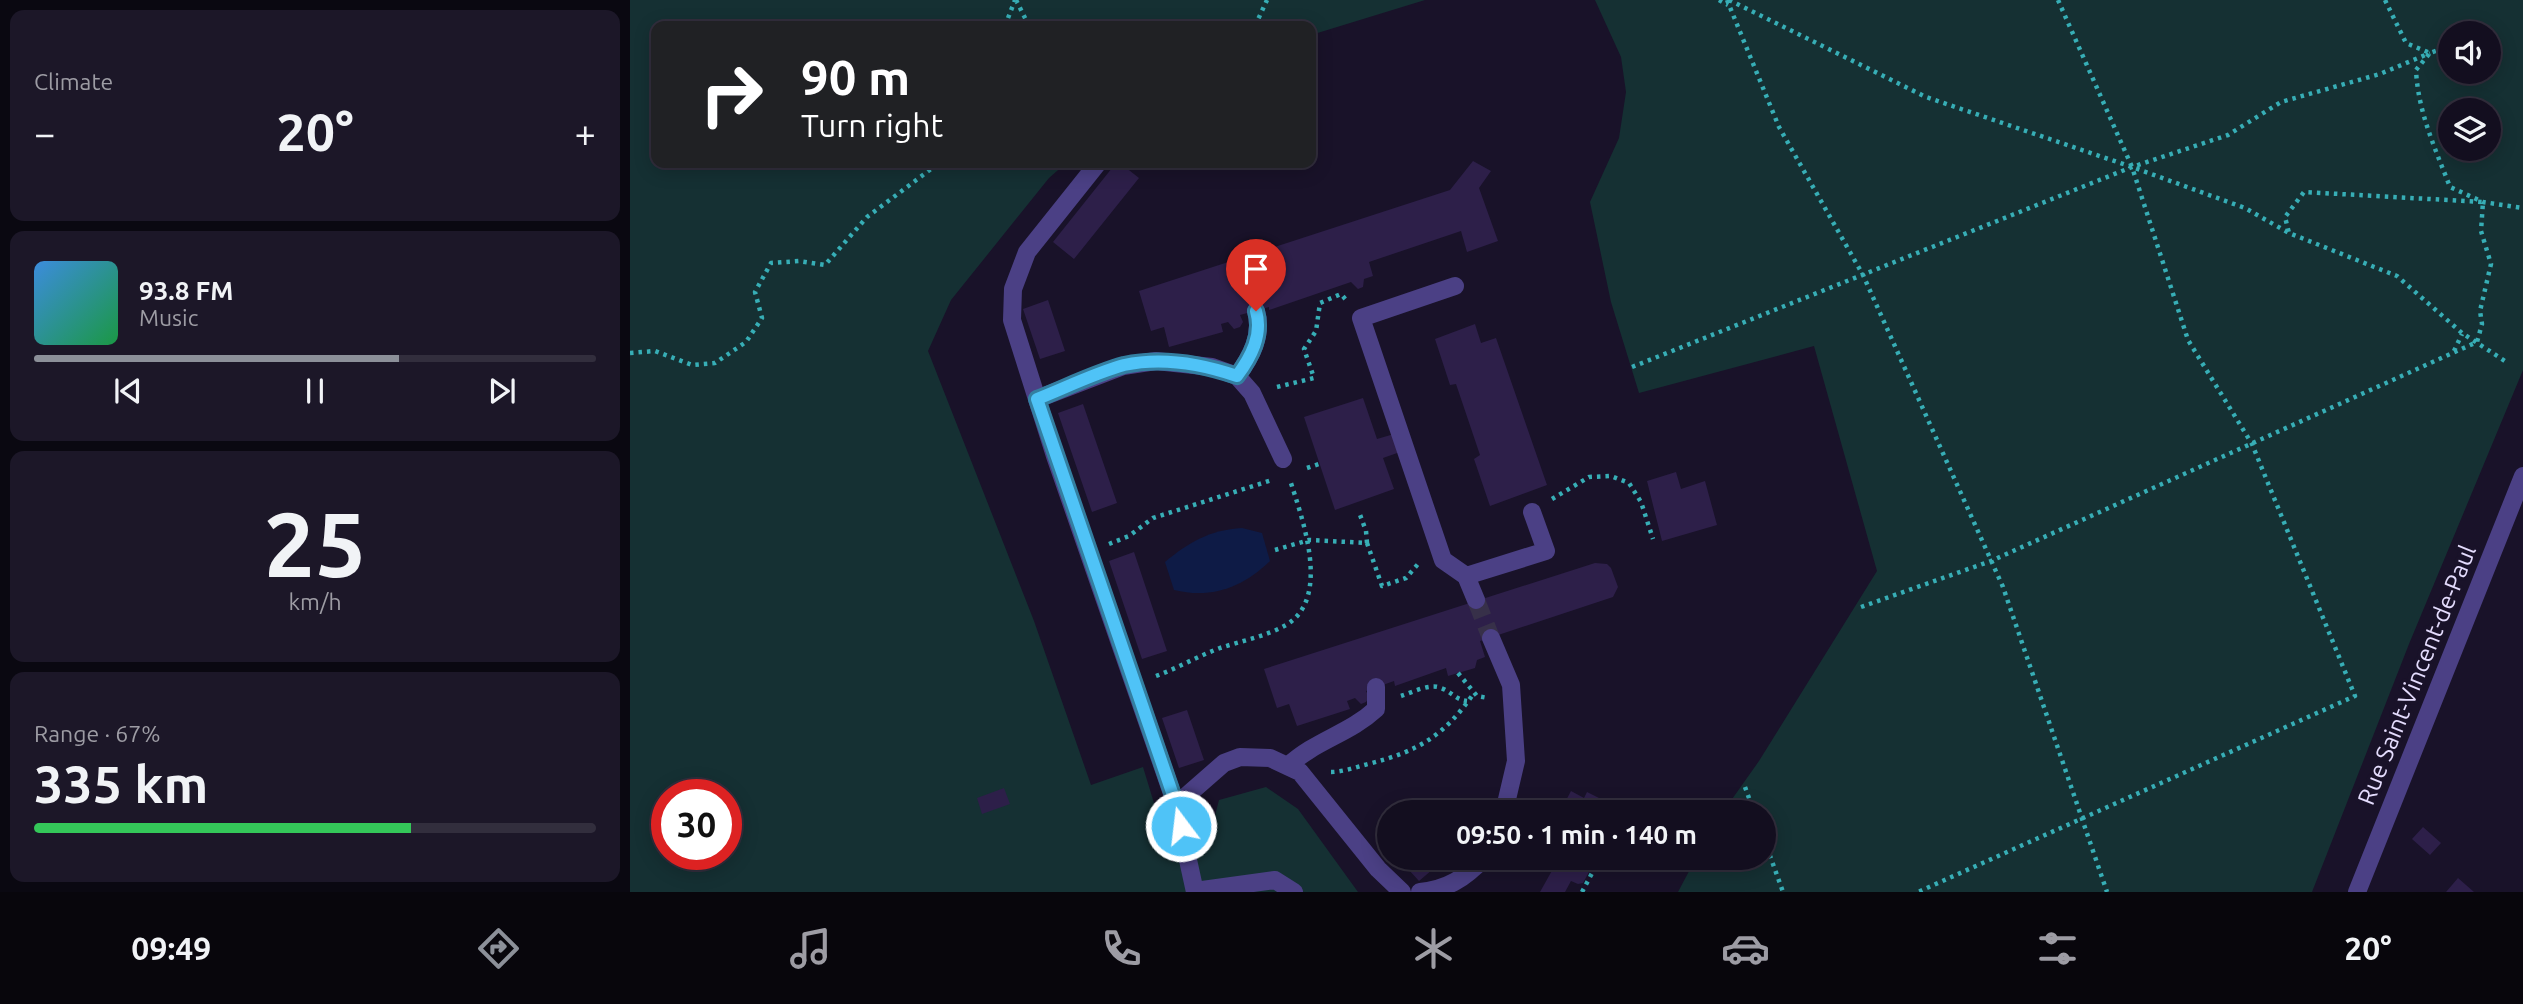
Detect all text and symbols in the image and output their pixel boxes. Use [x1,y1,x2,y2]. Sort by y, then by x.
map controls [2438,21,2501,161]
button: sound [2438,21,2501,84]
icon: right [686,49,777,140]
text: 90 m [801,49,910,104]
text: Climate [34,69,113,94]
button: layers [2438,98,2501,161]
text: 20° [276,103,354,161]
text: Turn right [801,107,943,143]
text: − [34,112,55,154]
text: + [575,112,596,154]
pin [1226,239,1286,311]
icon: arrive [1237,250,1275,288]
text: 93.8 FM [139,276,233,305]
text: Music [139,305,198,330]
icon: previous [109,372,147,410]
icon: pause [296,372,334,410]
icon: next [483,372,521,410]
text: 25 [264,492,366,594]
street label: Rue Saint-Vincent-de-Paul [2352,541,2481,809]
text: km/h [288,589,342,614]
text: Range · 67% [34,721,161,746]
text: 335 km [34,755,208,813]
speed limit sign: 30 [651,779,742,870]
position arrow [1144,789,1218,863]
text: 09:50 · 1 min · 140 m [1456,820,1697,849]
icon: directions [474,924,523,973]
icon: music [786,924,835,973]
icon: phone [1097,924,1146,973]
icon: climate [1409,924,1458,973]
icon: car [1721,924,1770,973]
icon: filters [2033,924,2082,973]
text: 09:49 [131,930,211,966]
text: 20° [2344,930,2392,966]

